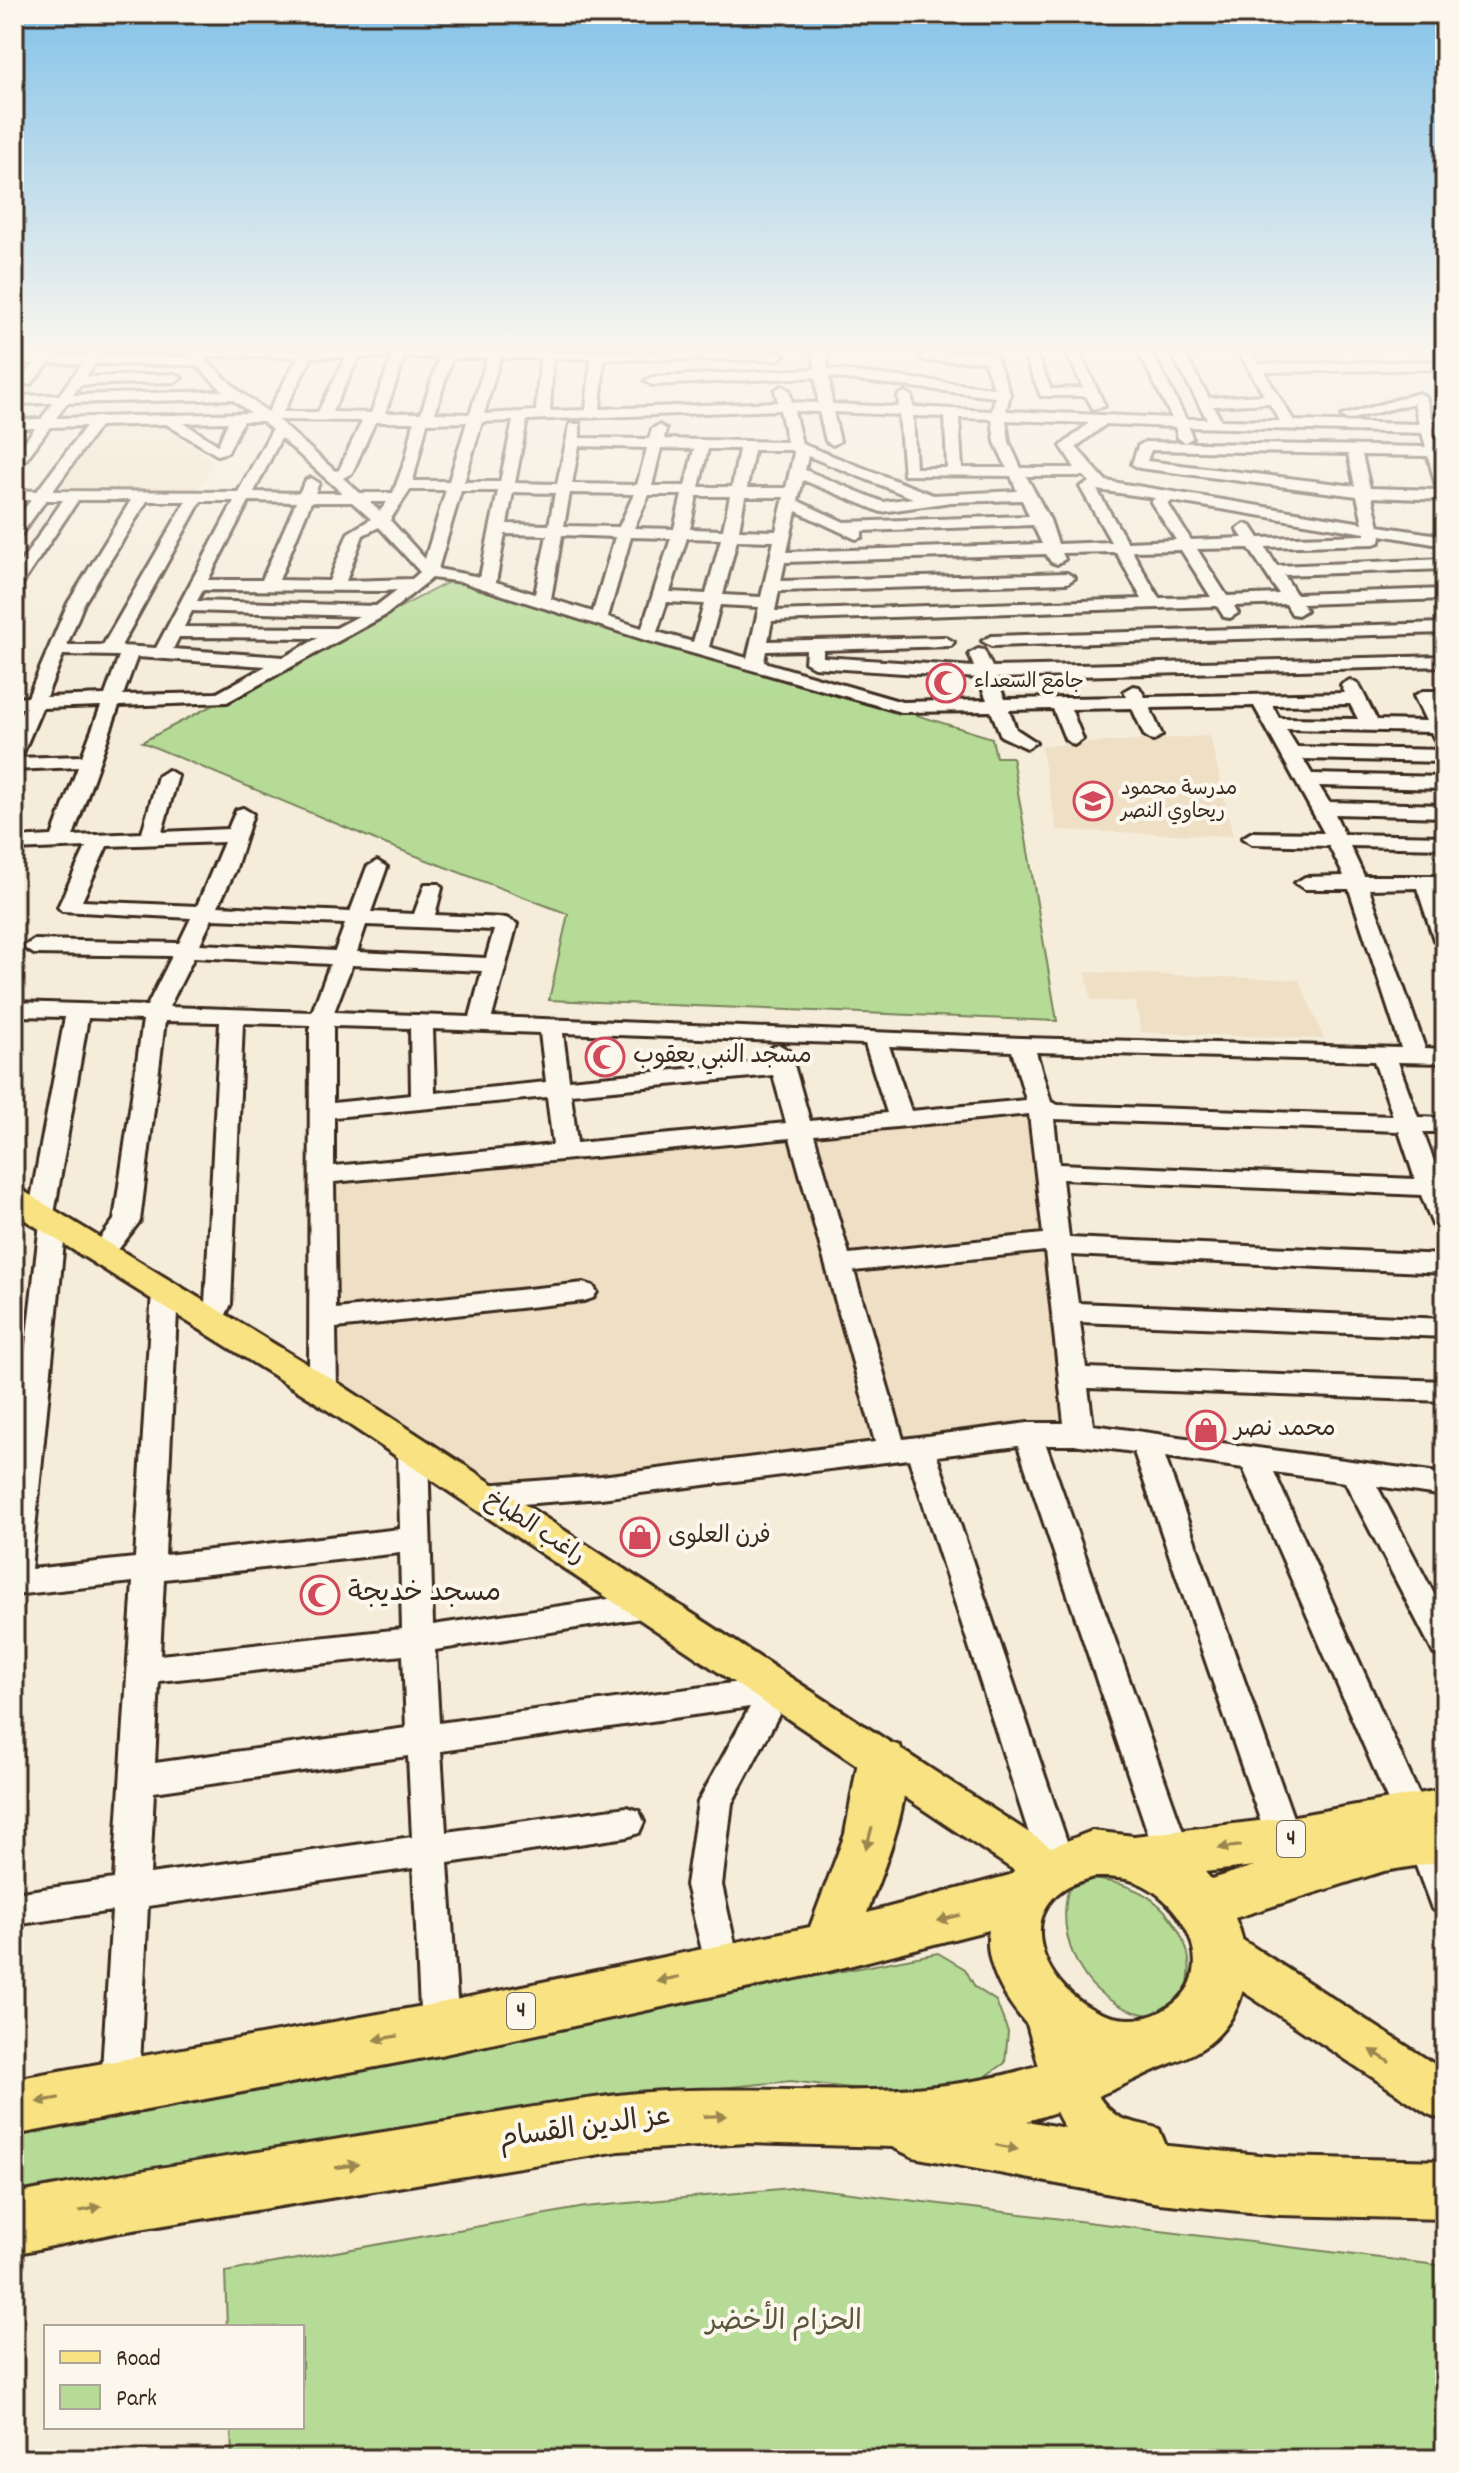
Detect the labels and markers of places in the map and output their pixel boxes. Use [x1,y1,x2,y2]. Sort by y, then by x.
mosque icon: جامع السعداء [925,662,967,704]
place label: جامع السعداء [974,669,1084,697]
place label: مدرسة محمود ريحاوي النصر [1119,776,1237,827]
school or university icon: مدرسة محمود ريحاوي النصر [1072,780,1114,822]
mosque icon: مسجد النبي يعقوب [584,1036,626,1078]
place label: مسجد النبي يعقوب [633,1040,812,1075]
shop icon: محمد نصر [1185,1409,1227,1451]
place label: محمد نصر [1232,1413,1336,1447]
shop icon: فرن العلوى [619,1516,661,1558]
place label: فرن العلوى [668,1520,771,1554]
mosque icon: مسجد خديجة [299,1574,341,1616]
place label: مسجد خديجة [348,1575,501,1615]

